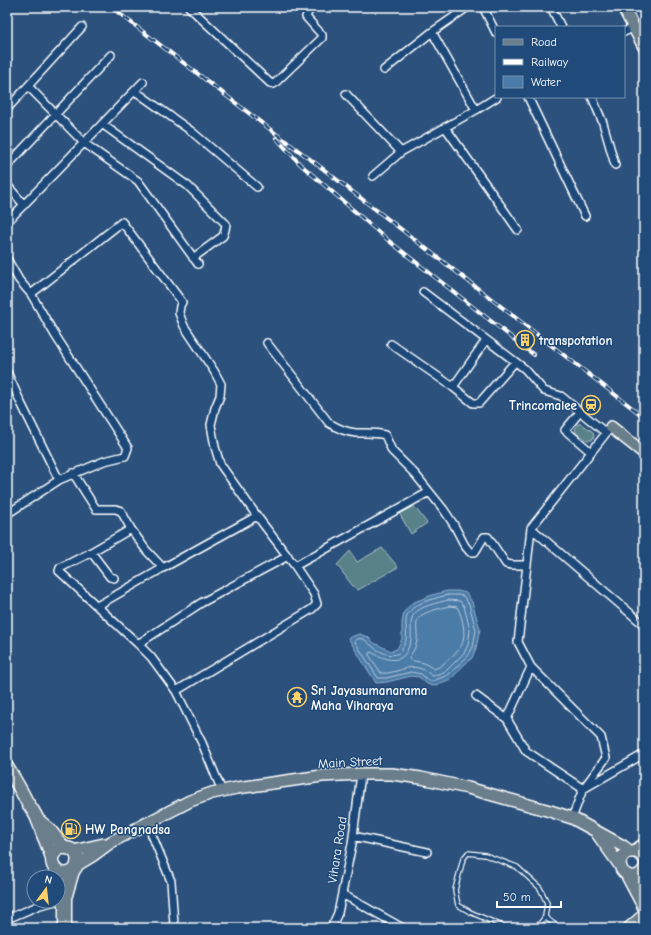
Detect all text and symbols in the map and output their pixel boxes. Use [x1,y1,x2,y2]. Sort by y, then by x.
legend [495,26,625,98]
text: Road [531,35,557,49]
text: Railway [531,55,569,69]
text: Water [531,75,561,89]
building icon: transpotation [514,329,536,351]
place label: transpotation [538,333,613,348]
station icon: Trincomalee [580,394,602,416]
place label: Trincomalee [509,398,578,413]
place label: Sri Jayasumanarama Maha Viharaya [311,683,427,713]
temple icon: Sri Jayasumanarama Maha Viharaya [286,686,308,708]
street label: Main Street [317,753,384,771]
street label: Vihara Road [324,815,350,885]
fuel station icon: HW Pangnadsa [60,818,82,840]
place label: HW Pangnadsa [85,822,170,837]
north arrow [26,869,66,909]
text: N [43,873,54,887]
scale bar [497,883,561,909]
text: 50 m [503,890,531,904]

